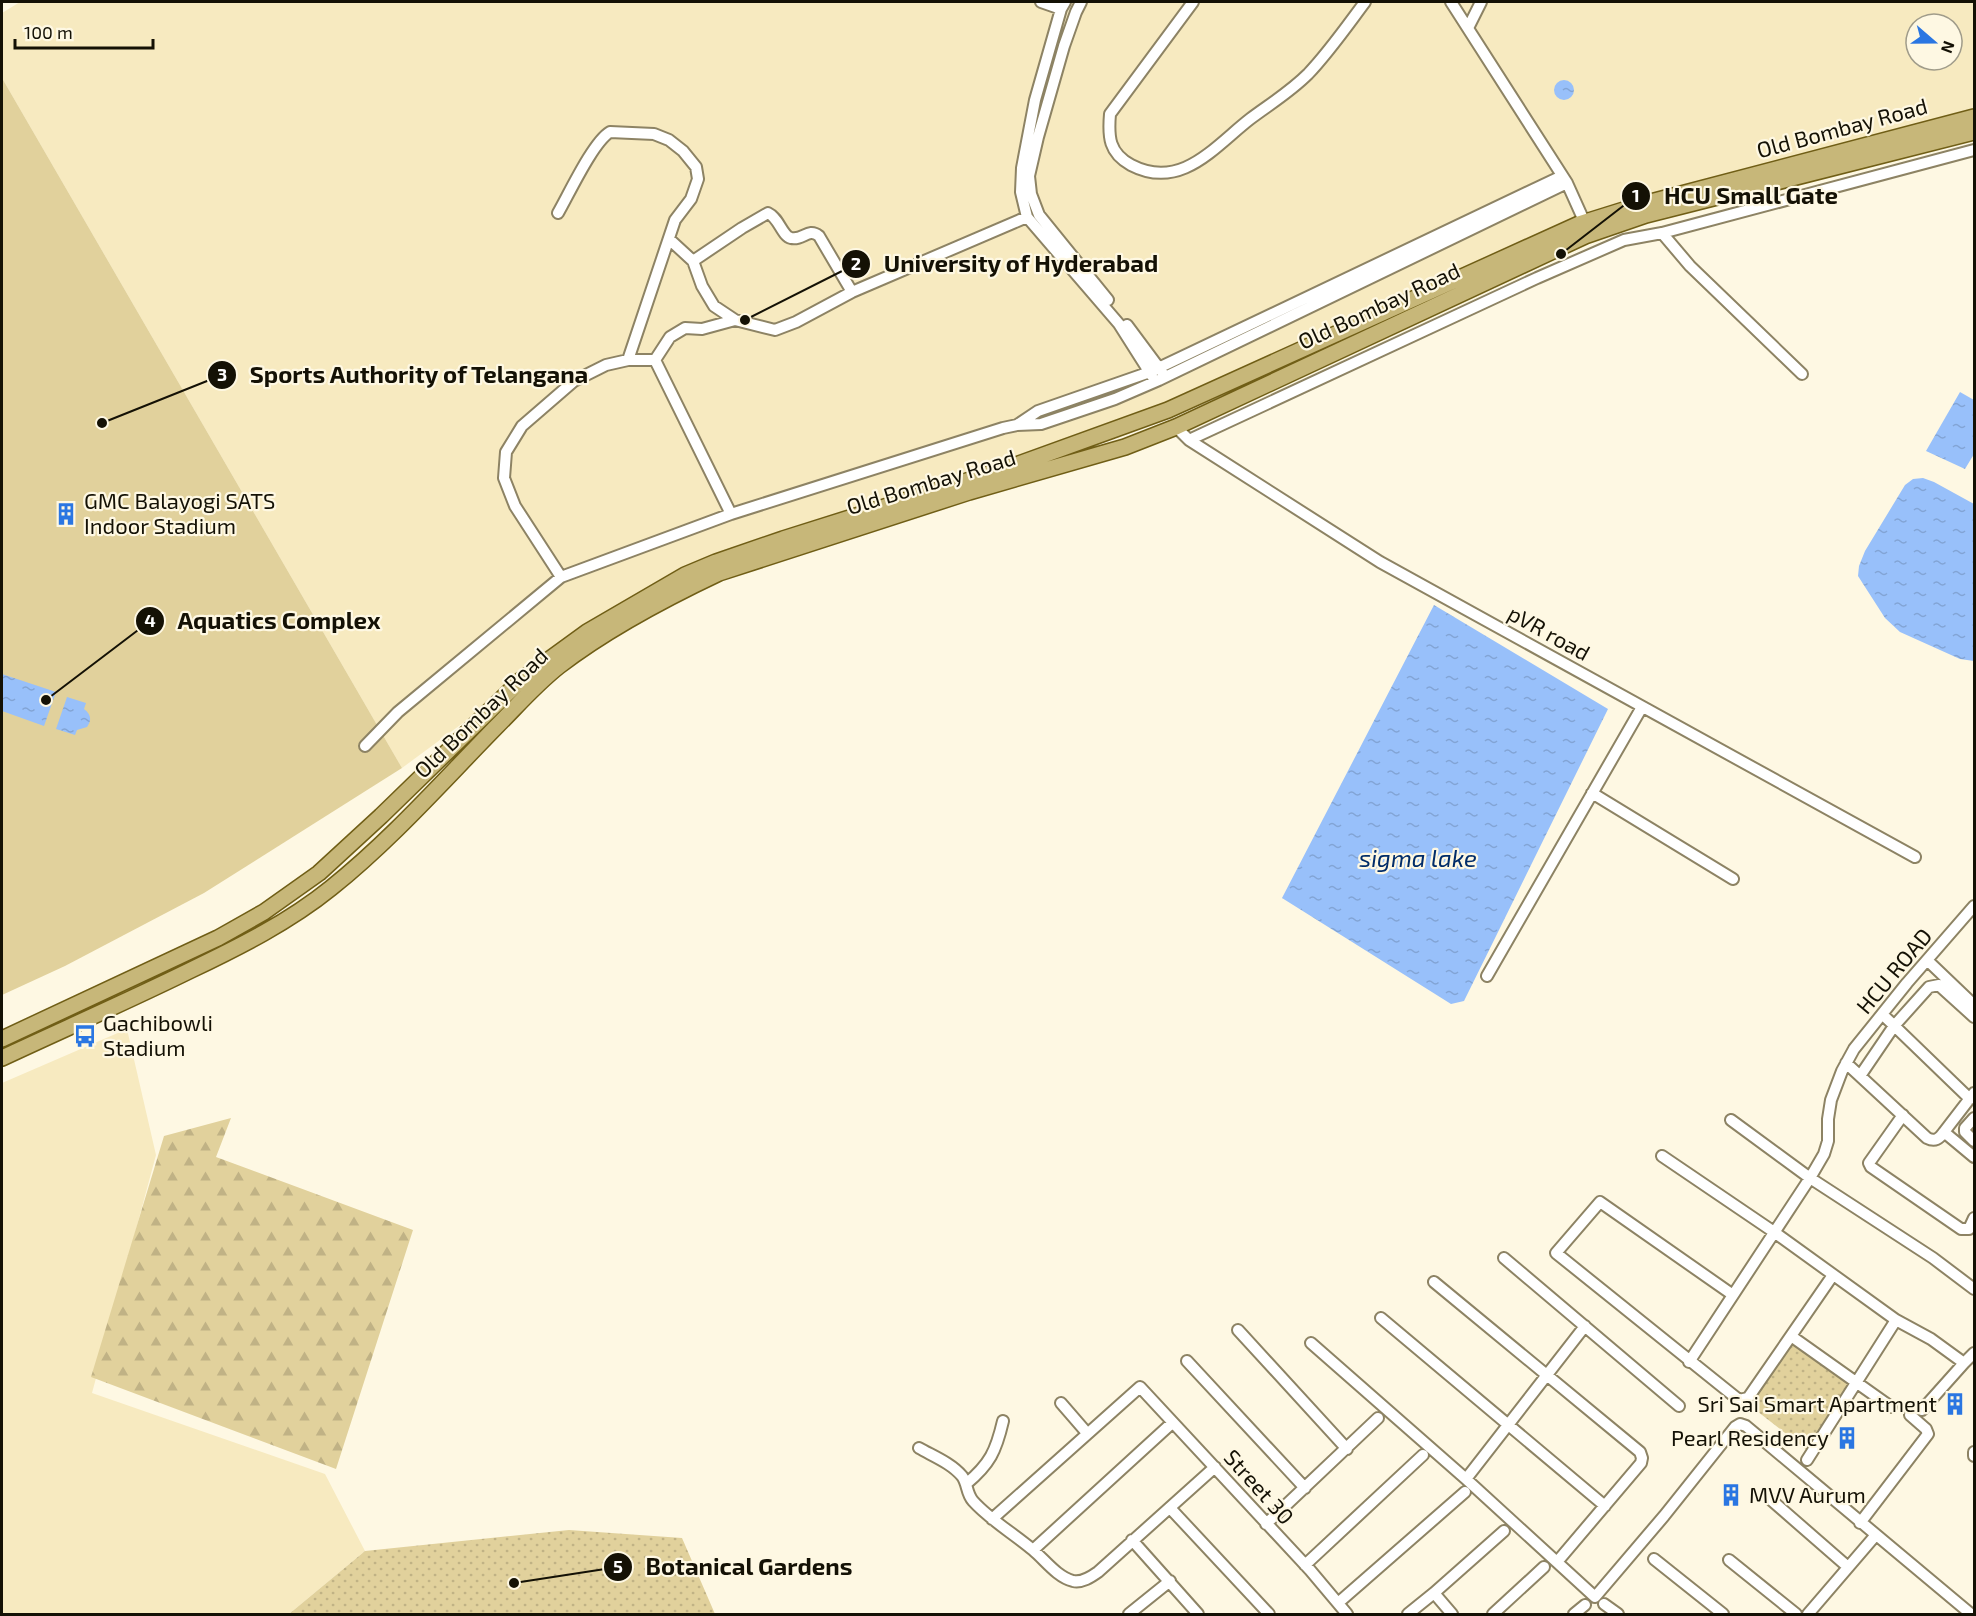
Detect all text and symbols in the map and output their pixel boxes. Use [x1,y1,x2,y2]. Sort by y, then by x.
scale bar [15,12,153,50]
north arrow [1904,12,1964,72]
text: 100 m [24,21,73,43]
text: N [1938,39,1959,56]
street label: Old Bombay Road [1754,92,1930,162]
callout: HCU Small Gate [1621,175,1850,217]
text: HCU Small Gate [1664,180,1838,209]
text: 1 [1632,184,1640,206]
callout: University of Hyderabad [841,243,1171,285]
text: University of Hyderabad [884,248,1158,277]
text: 2 [851,252,861,274]
street label: Old Bombay Road [1294,256,1464,354]
callout: Sports Authority of Telangana [207,354,601,396]
text: Sports Authority of Telangana [250,359,588,388]
text: 3 [217,363,227,385]
street label: Old Bombay Road [843,443,1018,519]
place label: GMC Balayogi SATS Indoor Stadium [84,487,275,538]
building icon: GMC Balayogi SATS Indoor Stadium [53,501,79,527]
street label: pVR road [1504,599,1595,665]
callout: Aquatics Complex [135,600,392,642]
text: Aquatics Complex [177,605,381,634]
text: 4 [144,609,156,631]
street label: Old Bombay Road [408,642,552,783]
water label: sigma lake [1359,843,1477,872]
street label: HCU ROAD [1850,922,1936,1018]
place label: Gachibowli Stadium [103,1009,213,1060]
bus stop icon: Gachibowli Stadium [72,1023,98,1049]
place label: Sri Sai Smart Apartment [1697,1390,1937,1416]
building icon: Sri Sai Smart Apartment [1942,1391,1968,1417]
place label: Pearl Residency [1671,1424,1829,1450]
building icon: Pearl Residency [1834,1425,1860,1451]
street label: Street 30 [1219,1444,1300,1529]
place label: MVV Aurum [1749,1481,1866,1507]
building icon: MVV Aurum [1718,1482,1744,1508]
callout: Botanical Gardens [603,1546,865,1588]
text: Botanical Gardens [646,1551,852,1580]
text: 5 [613,1555,623,1577]

